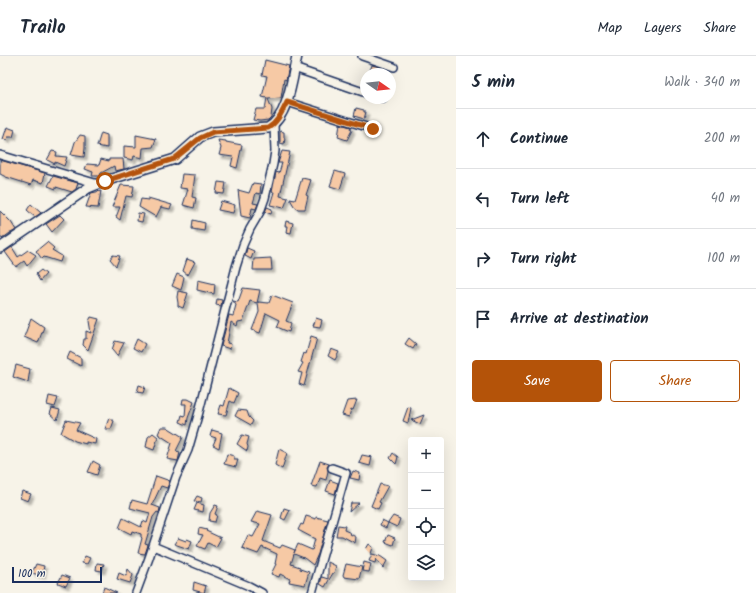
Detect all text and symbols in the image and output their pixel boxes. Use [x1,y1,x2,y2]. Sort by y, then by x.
text: Trailo [20,13,66,43]
text: Map [598,17,622,39]
text: Layers [644,17,682,39]
text: Share [704,17,736,39]
north arrow [360,68,396,104]
text: 5 min [472,69,515,96]
text: Walk · 340 m [664,72,740,93]
route end [364,120,382,138]
text: Continue [510,127,568,151]
icon: ahead [472,128,494,150]
text: 200 m [704,128,740,149]
route start [96,172,114,190]
text: Turn left [510,187,570,211]
icon: left [472,188,494,210]
text: 40 m [711,188,740,209]
text: Turn right [510,247,577,271]
icon: right [472,248,494,270]
text: 100 m [707,248,740,269]
text: Arrive at destination [510,307,649,331]
icon: arrive [472,308,494,330]
button: Save [472,360,602,402]
button: Share [610,360,740,402]
map controls [408,437,444,581]
button: + [408,437,444,473]
button: − [408,473,444,509]
button: locate [408,509,444,545]
button: layers [408,545,444,581]
scale bar [12,565,102,584]
text: 100 m [18,565,46,583]

